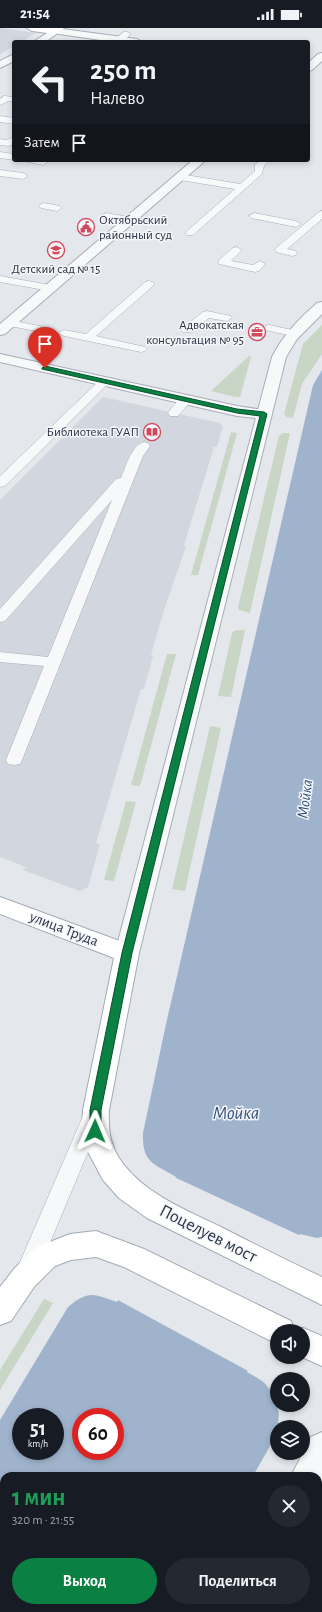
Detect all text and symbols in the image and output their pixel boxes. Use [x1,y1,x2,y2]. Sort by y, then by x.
text: 21:54 [20,6,50,21]
icon: left [24,56,76,108]
text: 250 m [90,57,157,85]
text: Налево [90,90,144,108]
icon: arrive [68,132,90,154]
text: Затем [24,135,60,150]
place label: Октябрьский районный суд [99,214,173,242]
public building icon: Октябрьский районный суд [76,217,96,237]
school or university icon: Детский сад № 15 [46,240,66,260]
place label: Детский сад № 15 [11,263,101,276]
place label: Адвокатская консультация № 95 [146,319,244,347]
office icon: Адвокатская консультация № 95 [247,322,267,342]
pin [28,327,62,368]
icon: arrive [34,333,56,355]
library icon: Библиотека ГУАП [142,422,162,442]
place label: Библиотека ГУАП [47,426,139,439]
water label: Мойка [295,778,315,819]
street label: улица Труда [27,909,101,949]
water label: Мойка [213,1104,259,1123]
position arrow [74,1110,116,1152]
street label: Поцелуев мост [156,1202,260,1266]
map controls [270,1324,310,1460]
button: sound [270,1324,310,1364]
button: search [270,1372,310,1412]
speed limit sign: 60 [72,1408,124,1460]
text: 51 [30,1419,46,1439]
button: layers [270,1420,310,1460]
text: km/h [28,1439,48,1449]
button: close [268,1485,310,1527]
text: 1 мин [12,1486,66,1510]
text: 320 m · 21:55 [12,1514,74,1527]
button: Выход [12,1558,157,1604]
button: Поделиться [165,1558,310,1604]

